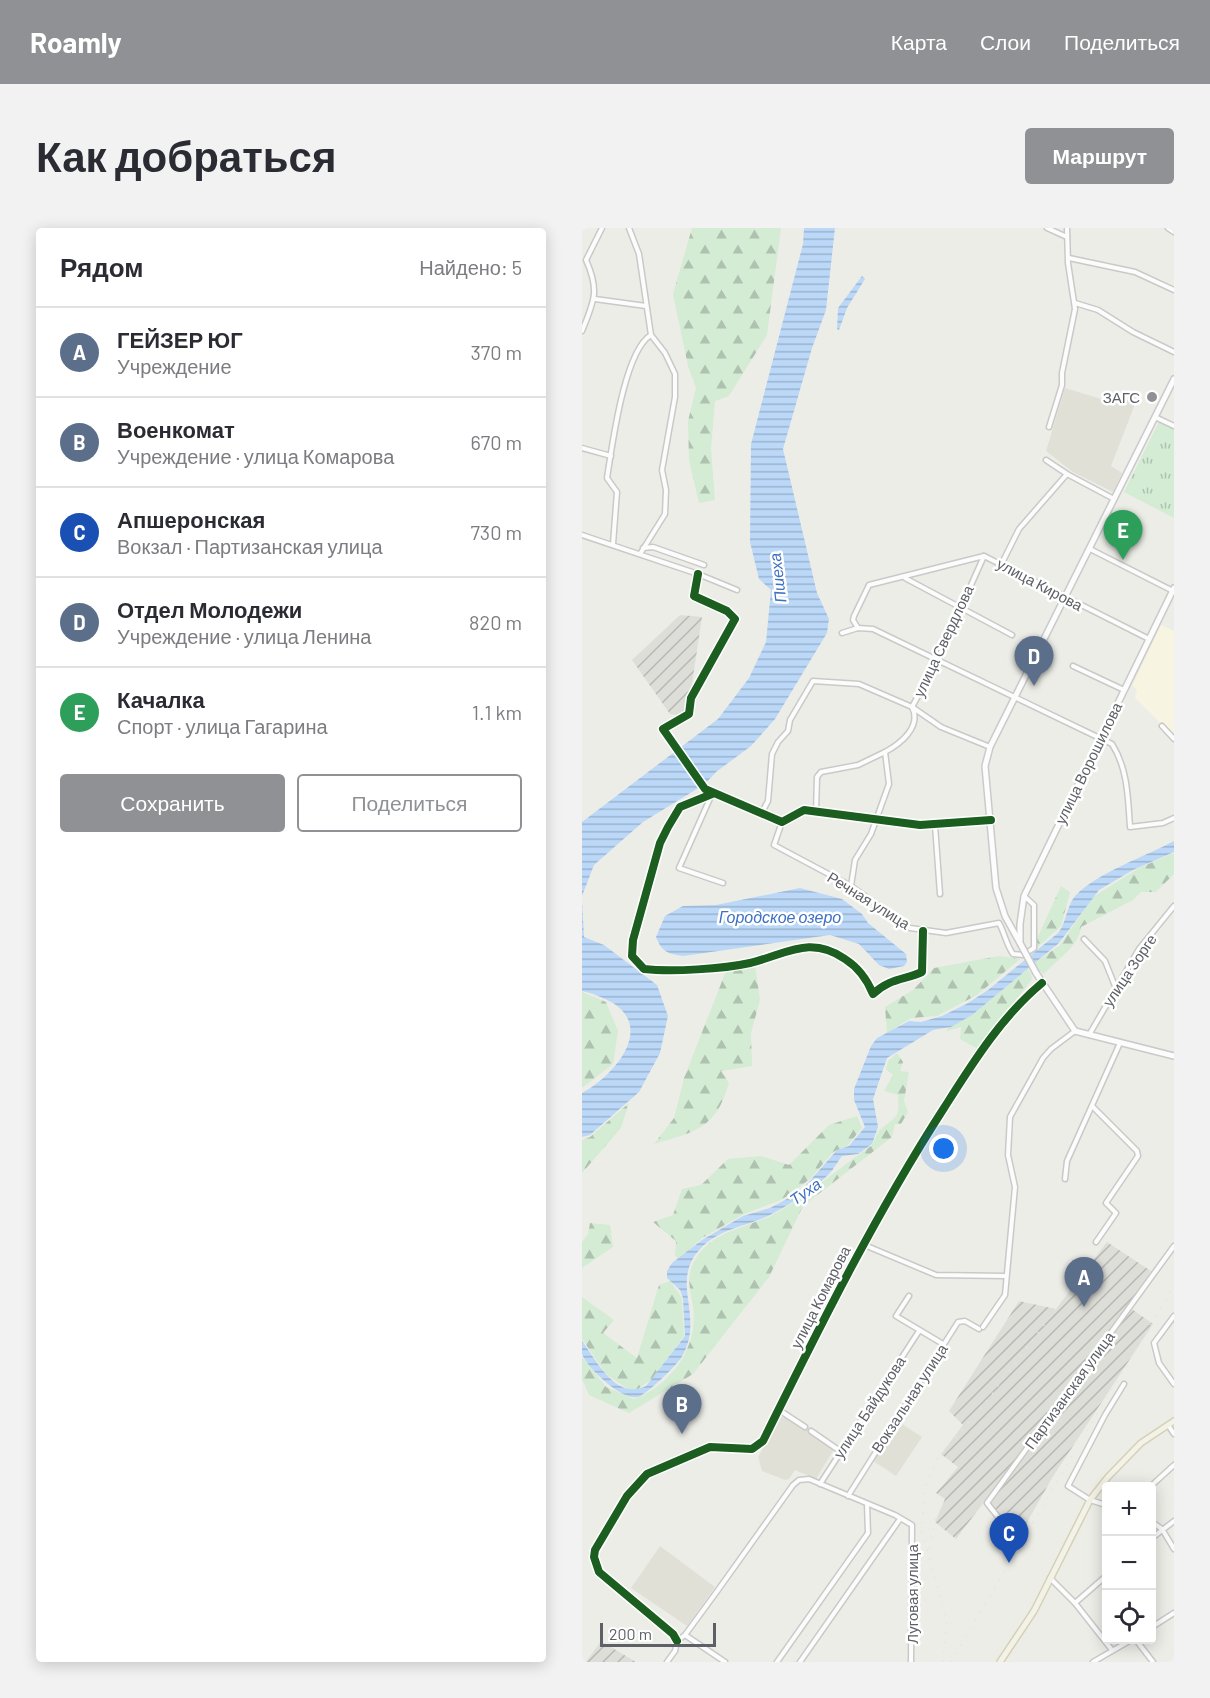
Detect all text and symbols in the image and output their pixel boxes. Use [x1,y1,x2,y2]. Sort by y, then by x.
text: Roamly [30,25,122,59]
text: Карта [891,29,947,54]
text: Слои [980,29,1031,54]
text: Поделиться [1064,29,1180,54]
button: Маршрут [1025,128,1174,184]
text: Как добраться [36,130,336,180]
text: Рядом [60,251,143,282]
text: Найдено: 5 [419,255,522,279]
text: ГЕЙЗЕР ЮГ [117,326,243,352]
text: A [73,340,86,364]
text: 370 m [470,340,522,364]
text: Учреждение [117,354,232,378]
place label: ЗАГС [1103,388,1140,406]
marker: ЗАГС [1145,390,1159,404]
text: Военкомат [117,416,235,442]
text: B [73,430,86,454]
text: 670 m [470,430,522,454]
text: Учреждение · улица Комарова [117,444,394,468]
text: Апшеронская [117,506,265,532]
pin: E [1104,510,1142,560]
text: C [73,520,86,544]
text: 730 m [470,520,522,544]
text: Вокзал · Партизанская улица [117,534,383,558]
water label: Пшеха [765,552,789,604]
street label: улица Кирова [994,554,1086,614]
street label: улица Свердлова [909,582,977,700]
text: Отдел Молодежи [117,596,302,622]
text: D [73,610,86,634]
text: 820 m [469,610,522,634]
text: Учреждение · улица Ленина [117,624,371,648]
pin: D [1014,636,1054,686]
text: Качалка [117,686,205,712]
street label: улица Ворошилова [1051,699,1126,827]
text: E [74,700,85,724]
text: 1.1 km [472,700,522,724]
text: Спорт · улица Гагарина [117,714,328,738]
button: Сохранить [60,774,285,832]
button: Поделиться [297,774,522,832]
street label: Речная улица [824,867,914,933]
water label: Городское озеро [719,907,841,926]
street label: улица Зорге [1098,930,1160,1010]
your location [929,1134,958,1163]
water label: Туха [786,1173,824,1209]
street label: улица Комарова [786,1242,854,1351]
pin: A [1064,1258,1104,1307]
street label: Партизанская улица [1020,1327,1118,1452]
street label: Вокзальная улица [867,1340,951,1456]
street label: улица Байдукова [829,1352,909,1462]
pin: B [662,1384,702,1434]
map controls [1102,1482,1156,1644]
button: + [1102,1482,1156,1536]
pin: C [990,1514,1028,1563]
button: − [1102,1536,1156,1590]
street label: Луговая улица [903,1544,921,1644]
button: locate [1102,1590,1156,1644]
scale bar [600,1620,716,1648]
text: 200 m [609,1624,652,1643]

